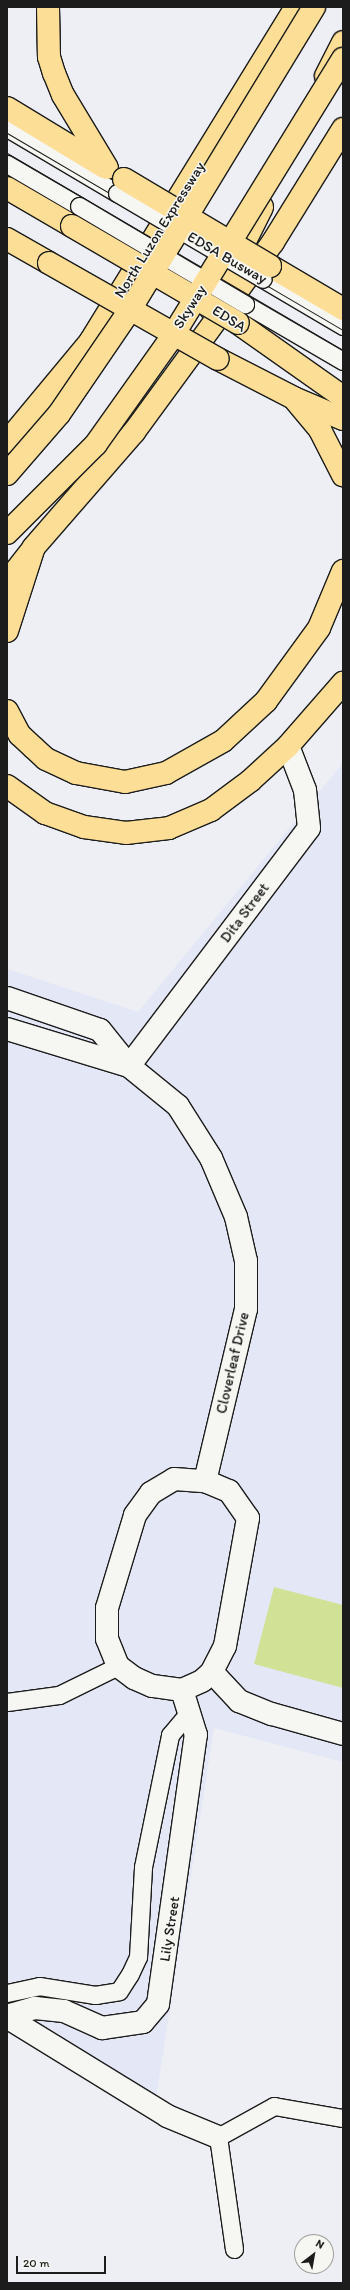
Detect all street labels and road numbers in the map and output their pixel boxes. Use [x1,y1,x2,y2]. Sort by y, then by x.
street label: North Luzon Expressway [111,159,209,301]
street label: EDSA Busway [184,228,270,288]
street label: Skyway [170,282,210,332]
street label: EDSA [209,302,249,336]
street label: Dita Street [217,880,273,946]
street label: Cloverleaf Drive [213,1310,253,1416]
street label: Lily Street [156,1895,184,1963]

